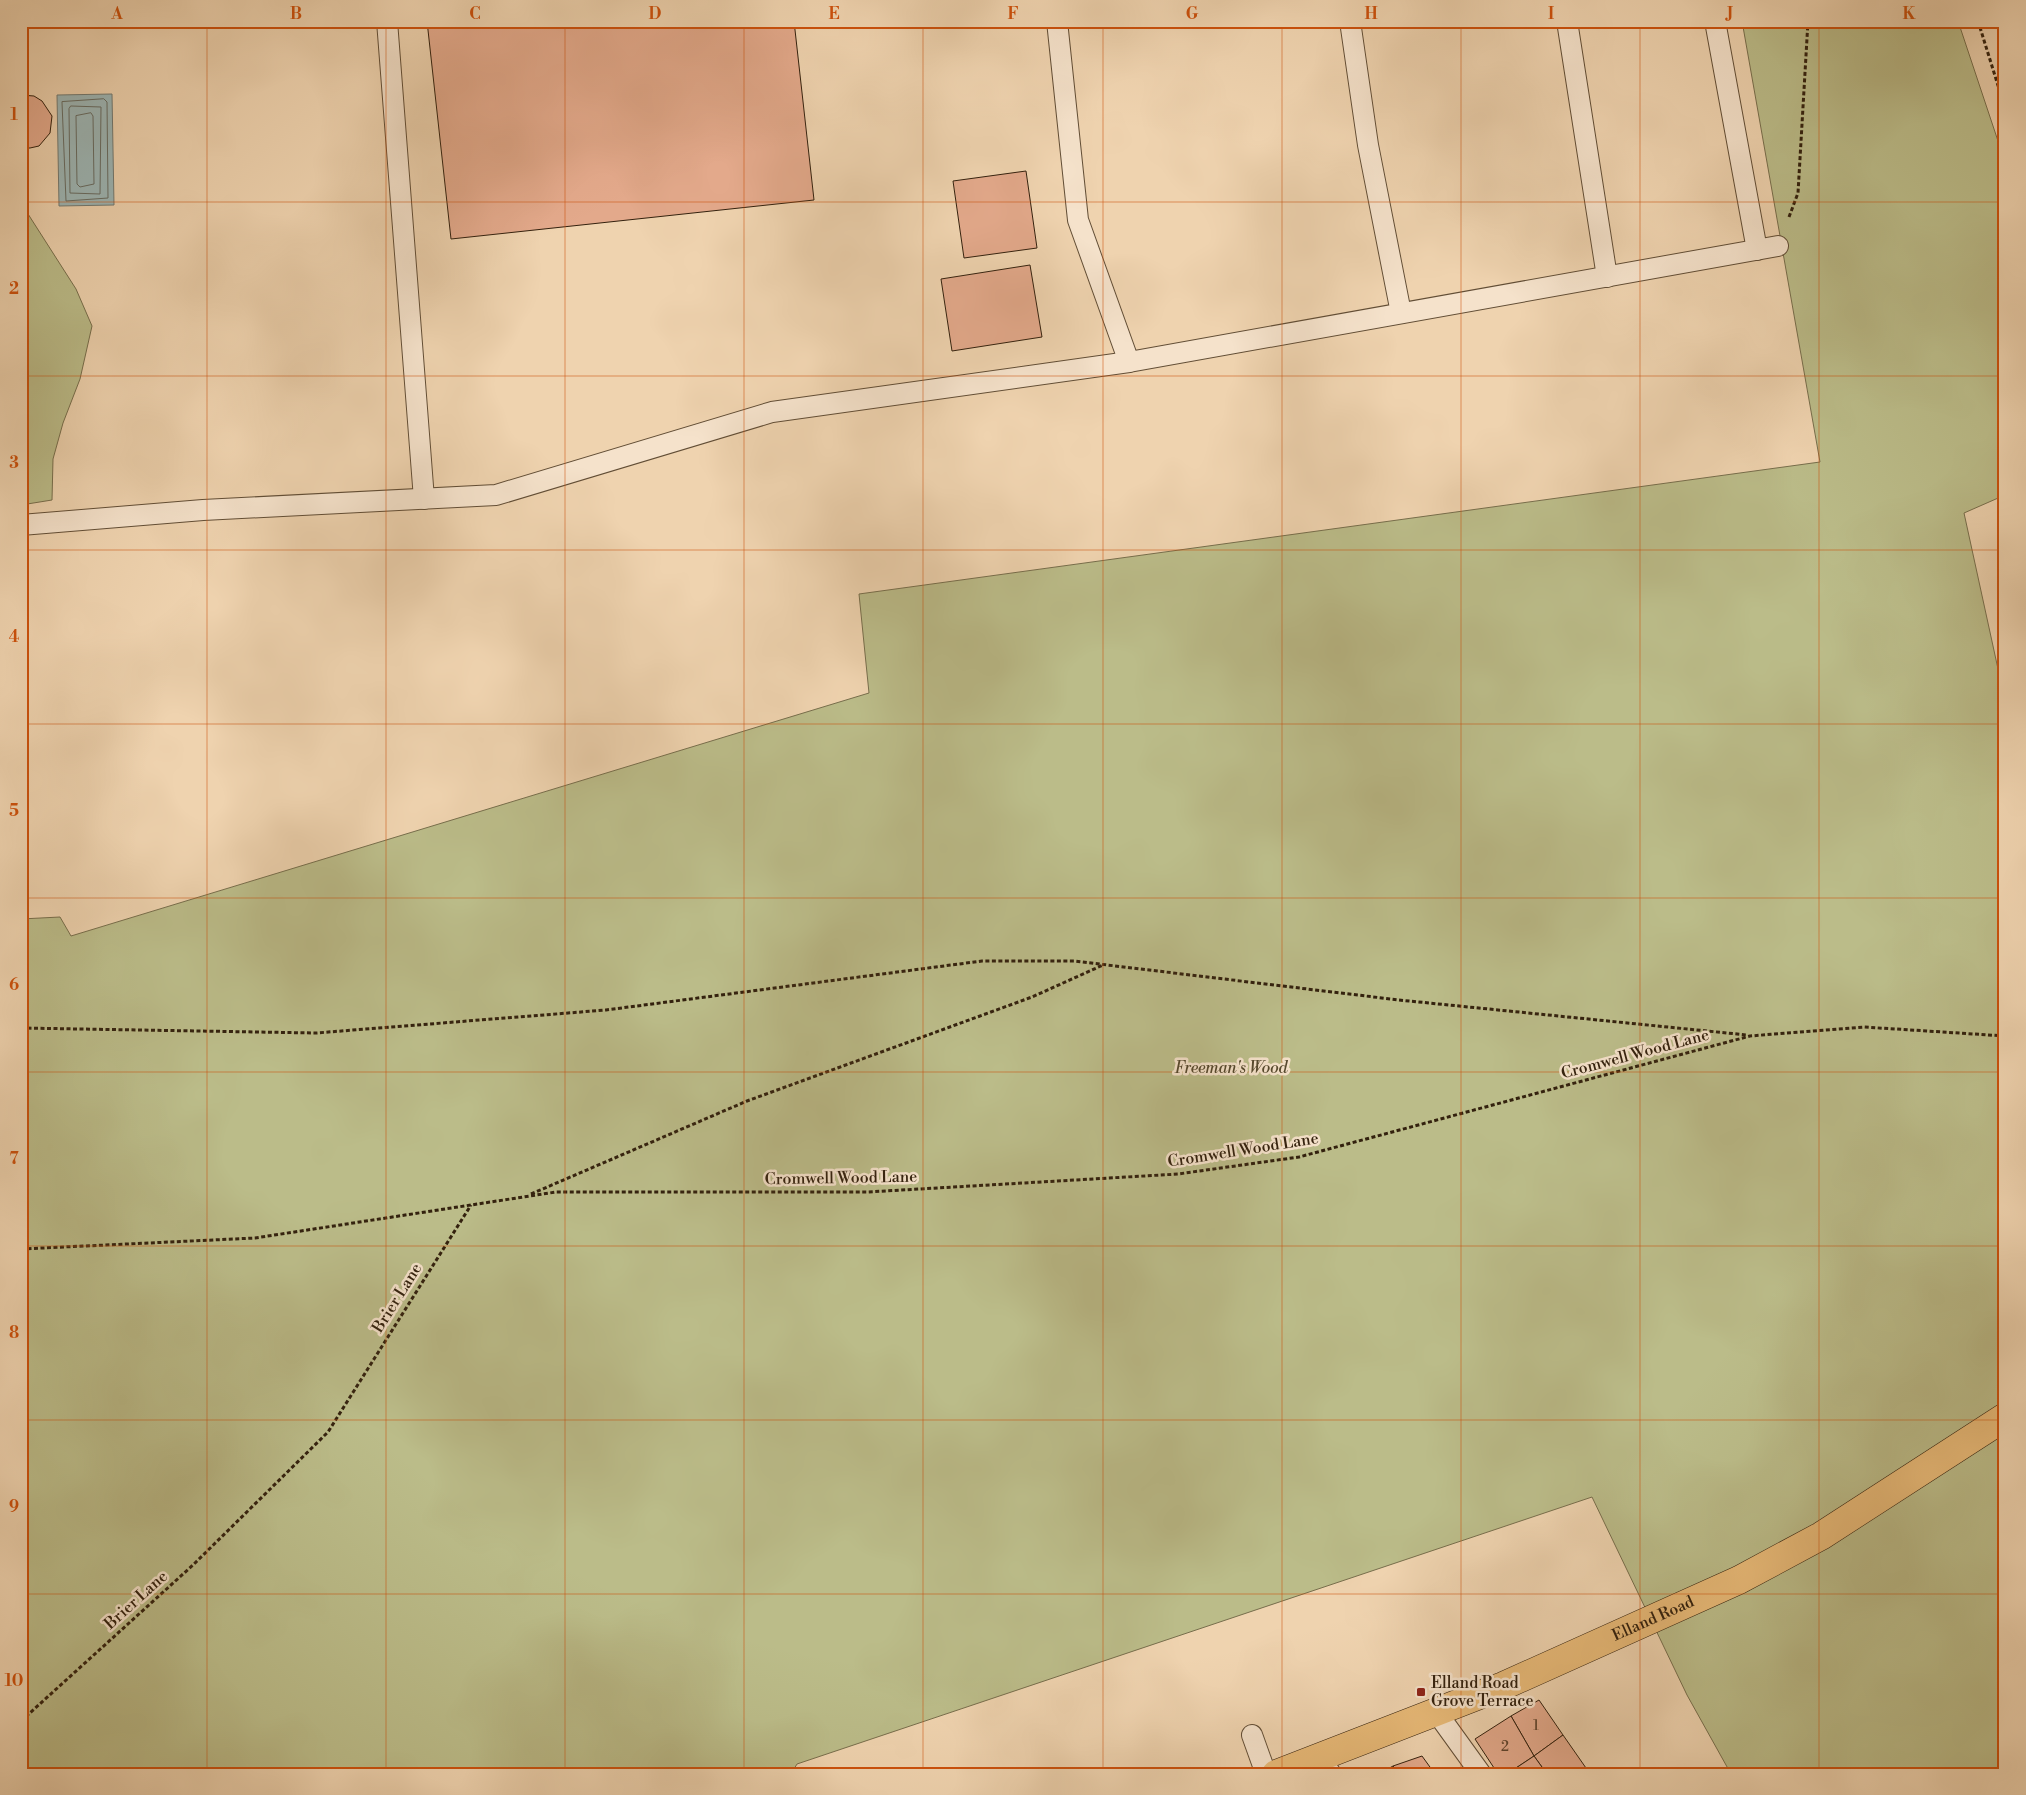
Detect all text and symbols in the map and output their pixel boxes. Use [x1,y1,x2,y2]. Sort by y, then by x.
text: A [110,4,123,24]
text: B [290,4,302,24]
text: C [469,4,481,24]
text: D [649,4,662,24]
text: E [828,4,840,24]
text: F [1007,4,1019,24]
text: G [1186,4,1199,24]
text: H [1364,4,1378,24]
text: I [1548,4,1554,24]
text: J [1725,4,1733,24]
text: K [1903,4,1917,24]
text: 1 [10,105,18,125]
text: 2 [9,279,19,299]
text: 3 [9,453,19,473]
text: 4 [9,627,20,647]
text: 5 [9,801,19,821]
text: 6 [9,975,19,995]
street label: Cromwell Wood Lane [1559,1025,1711,1083]
park label: Freeman's Wood [1174,1058,1289,1078]
street label: Cromwell Wood Lane [1166,1128,1320,1172]
text: 7 [9,1149,19,1169]
street label: Cromwell Wood Lane [765,1167,917,1189]
street label: Brier Lane [367,1259,426,1337]
text: 8 [9,1323,19,1343]
text: 9 [9,1497,19,1517]
street label: Brier Lane [99,1566,172,1634]
street label: Elland Road [1609,1591,1697,1646]
text: 10 [5,1671,23,1691]
place label: Elland Road Grove Terrace [1431,1673,1534,1711]
marker: Elland Road Grove Terrace [1415,1686,1427,1698]
house number: 1 [1533,1717,1539,1735]
house number: 2 [1501,1738,1509,1756]

